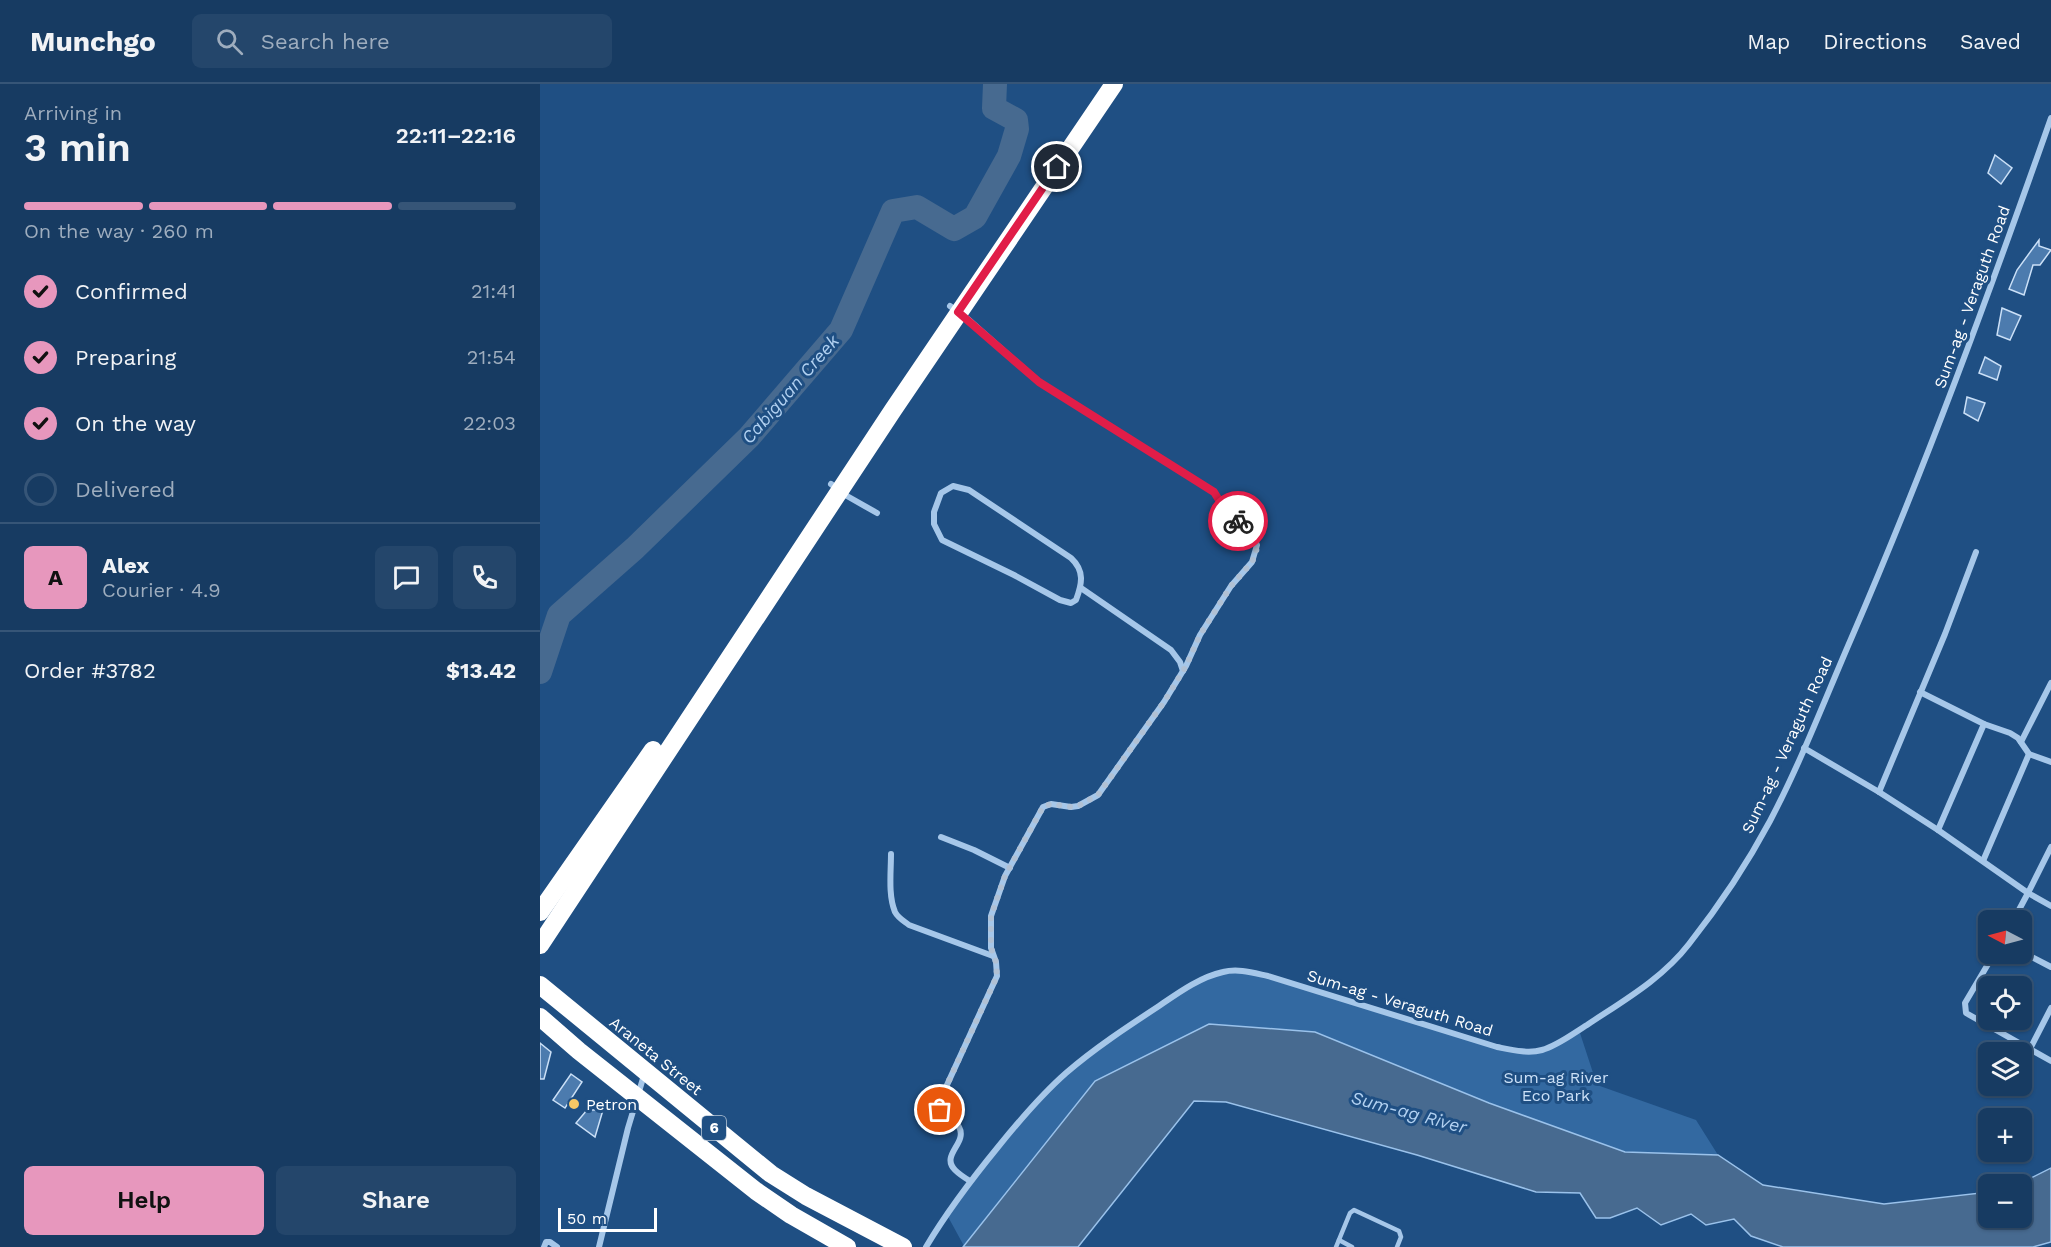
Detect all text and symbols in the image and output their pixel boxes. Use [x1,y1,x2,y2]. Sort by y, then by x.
search box [192,14,612,68]
text: Munchgo [30,25,156,58]
icon: search [213,25,246,58]
text: Search here [261,29,390,54]
text: Map [1747,29,1790,54]
text: Directions [1823,29,1927,54]
text: Saved [1960,29,2021,54]
text: Arriving in [24,101,122,125]
text: 22:11–22:16 [396,123,516,148]
text: 3 min [24,125,131,170]
pin [1031,141,1082,192]
icon: home [1040,150,1073,183]
street label: Sum-ag - Veraguth Road [1930,203,2014,391]
text: On the way · 260 m [24,219,214,243]
icon: check [24,275,57,308]
text: Confirmed [75,279,188,304]
text: 21:41 [471,279,516,303]
water label: Cabiguan Creek [737,329,844,448]
icon: check [24,341,57,374]
text: Preparing [75,345,176,370]
text: 21:54 [467,345,516,369]
icon: check [24,407,57,440]
text: On the way [75,411,196,436]
text: 22:03 [463,411,516,435]
text: Delivered [75,477,175,502]
courier [1208,491,1268,551]
icon: bike [1222,505,1255,538]
button: chat [375,546,438,609]
button: phone [453,546,516,609]
text: Alex [102,553,149,578]
text: A [48,565,63,590]
text: Courier · 4.9 [102,578,221,602]
street label: Sum-ag - Veraguth Road [1738,653,1836,837]
text: Order #3782 [24,658,156,683]
text: $13.42 [446,658,516,683]
north arrow [1978,910,2032,964]
map controls [1978,910,2032,1228]
street label: Sum-ag - Veraguth Road [1305,966,1495,1040]
button: locate [1978,976,2032,1030]
street label: Araneta Street [606,1013,706,1099]
button: layers [1978,1042,2032,1096]
park label: Sum-ag River Eco Park [1503,1068,1609,1105]
pin [914,1084,965,1135]
water label: Sum-ag River [1349,1086,1470,1138]
icon: bag [923,1093,956,1126]
place label: Petron [586,1095,637,1114]
marker: Petron [567,1097,581,1111]
button: + [1978,1108,2032,1162]
road number: 6 [702,1116,726,1140]
button: Help [24,1166,264,1235]
button: Share [276,1166,516,1235]
button: − [1978,1174,2032,1228]
scale bar [558,1205,657,1232]
text: 50 m [567,1209,607,1228]

